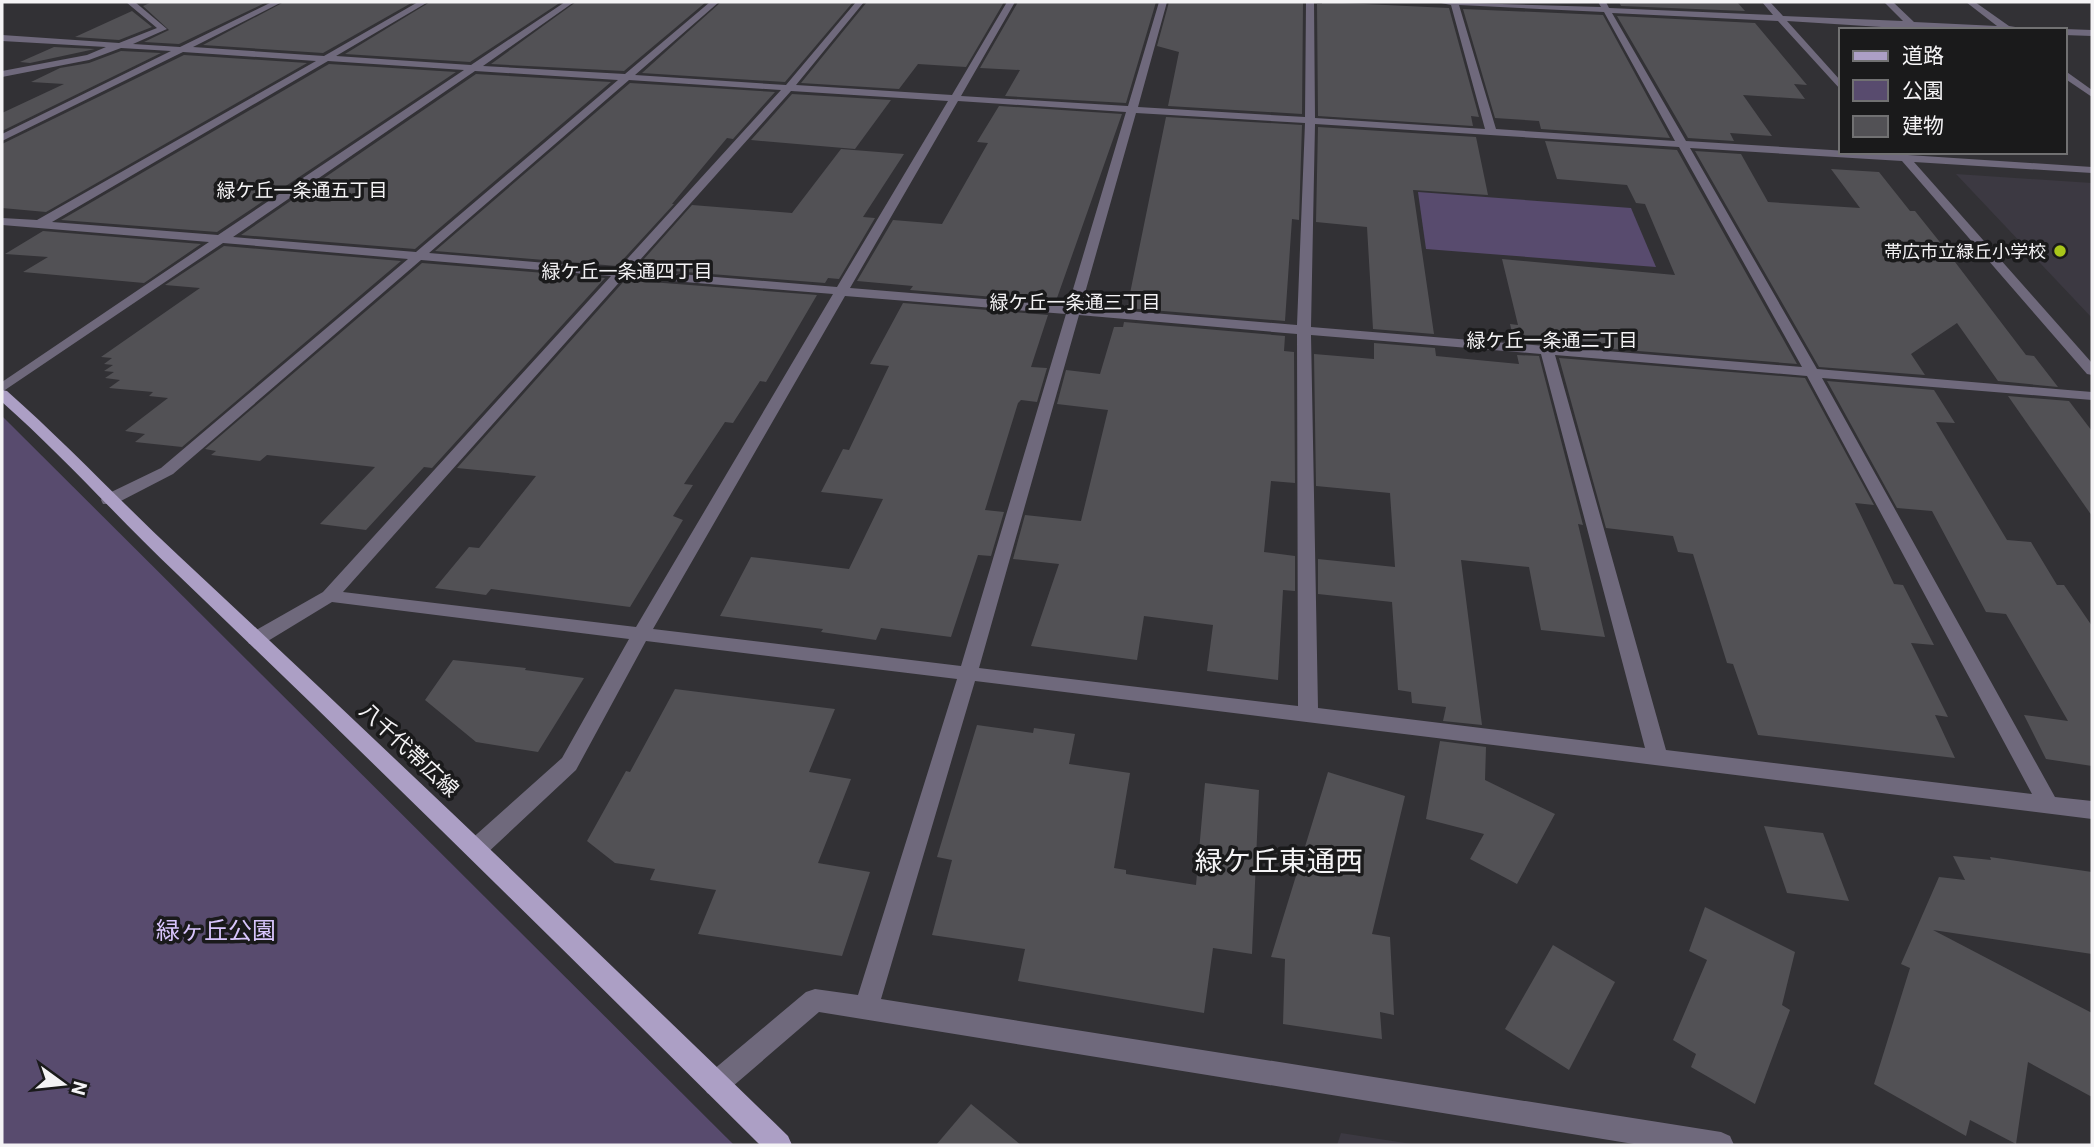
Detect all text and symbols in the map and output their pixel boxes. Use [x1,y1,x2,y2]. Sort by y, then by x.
legend [1839,28,2066,154]
text: 道路 [1902,44,1944,68]
text: 公園 [1902,79,1944,103]
text: 建物 [1902,114,1944,138]
district label: 緑ケ丘一条通五丁目 [216,179,388,202]
place label: 帯広市立緑丘小学校 [1884,241,2046,262]
marker: 帯広市立緑丘小学校 [2052,243,2068,259]
district label: 緑ケ丘一条通四丁目 [541,260,713,283]
district label: 緑ケ丘一条通三丁目 [989,291,1161,314]
district label: 緑ケ丘一条通二丁目 [1466,329,1638,352]
street label: 八千代帯広線 [355,698,463,802]
district label: 緑ケ丘東通西 [1195,845,1363,878]
park label: 緑ヶ丘公園 [156,917,276,945]
north arrow [28,1049,98,1119]
text: N [66,1079,92,1098]

